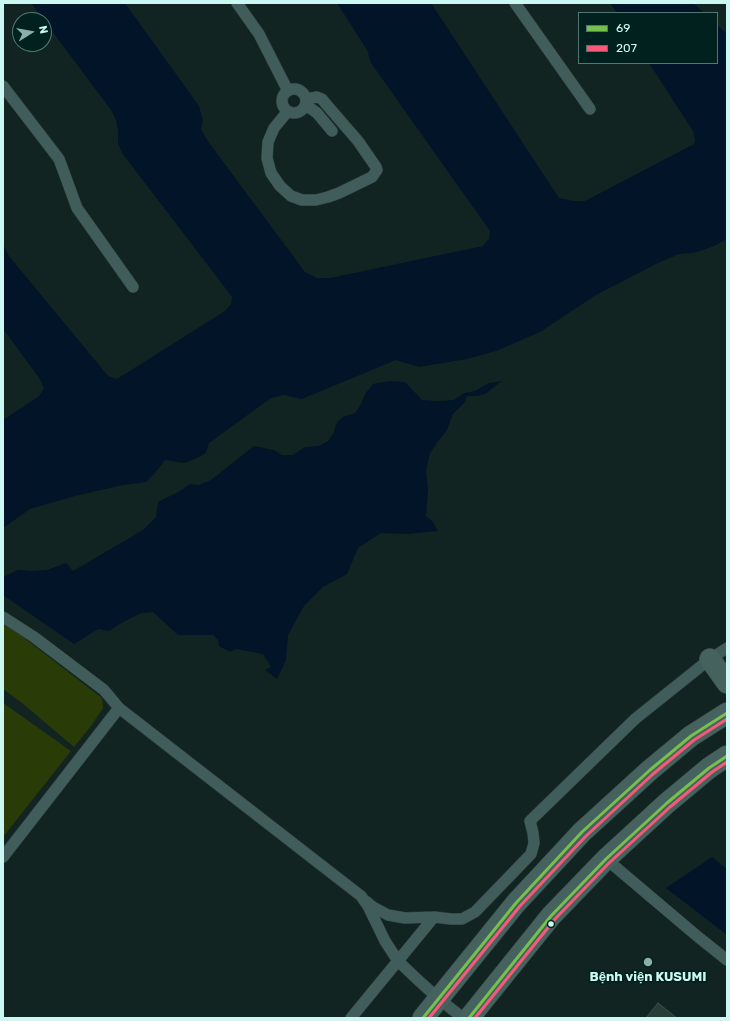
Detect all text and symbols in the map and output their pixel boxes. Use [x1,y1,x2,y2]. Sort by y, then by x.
north arrow [12,12,52,52]
legend [578,12,718,64]
text: 69 [616,21,630,35]
text: N [36,25,50,35]
text: 207 [616,41,637,55]
unlabelled marker [546,919,556,929]
marker: Bệnh viện KUSUMI [642,956,654,968]
place label: Bệnh viện KUSUMI [590,969,706,985]

